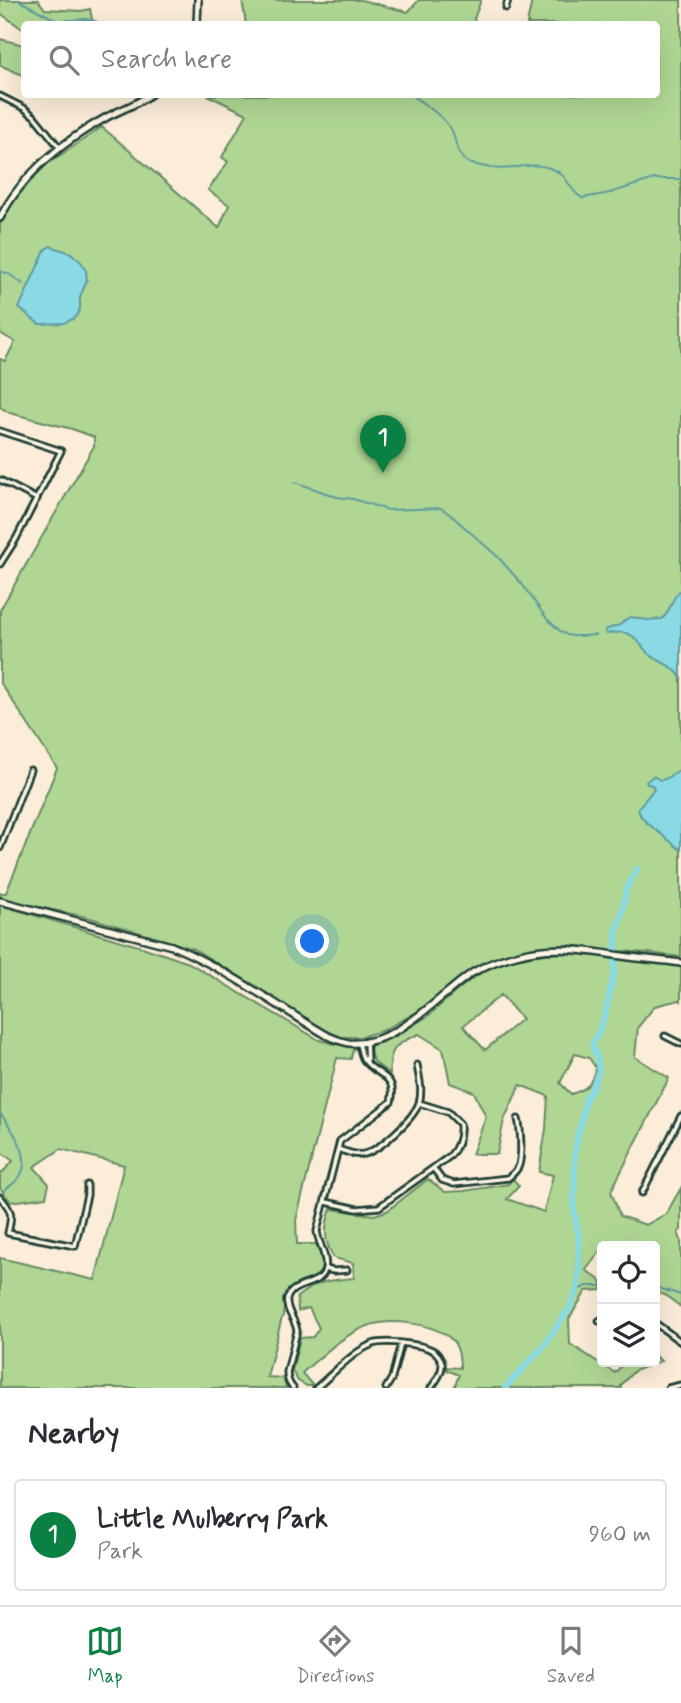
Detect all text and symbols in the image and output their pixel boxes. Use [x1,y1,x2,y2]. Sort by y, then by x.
search box [21,21,660,98]
icon: search [45,41,83,79]
text: Search here [101,43,232,77]
pin: 1 [360,415,406,473]
your location [295,924,329,958]
map controls [597,1241,660,1367]
button: locate [597,1241,660,1304]
button: layers [597,1304,660,1367]
text: Nearby [28,1414,119,1453]
text: Little Mulberry Park [97,1503,328,1537]
text: 1 [48,1520,58,1550]
text: 960 m [589,1520,651,1550]
text: Park [97,1537,143,1567]
tab: Map [86,1622,124,1689]
tab: Directions [296,1622,375,1689]
tab: Saved [547,1622,595,1689]

